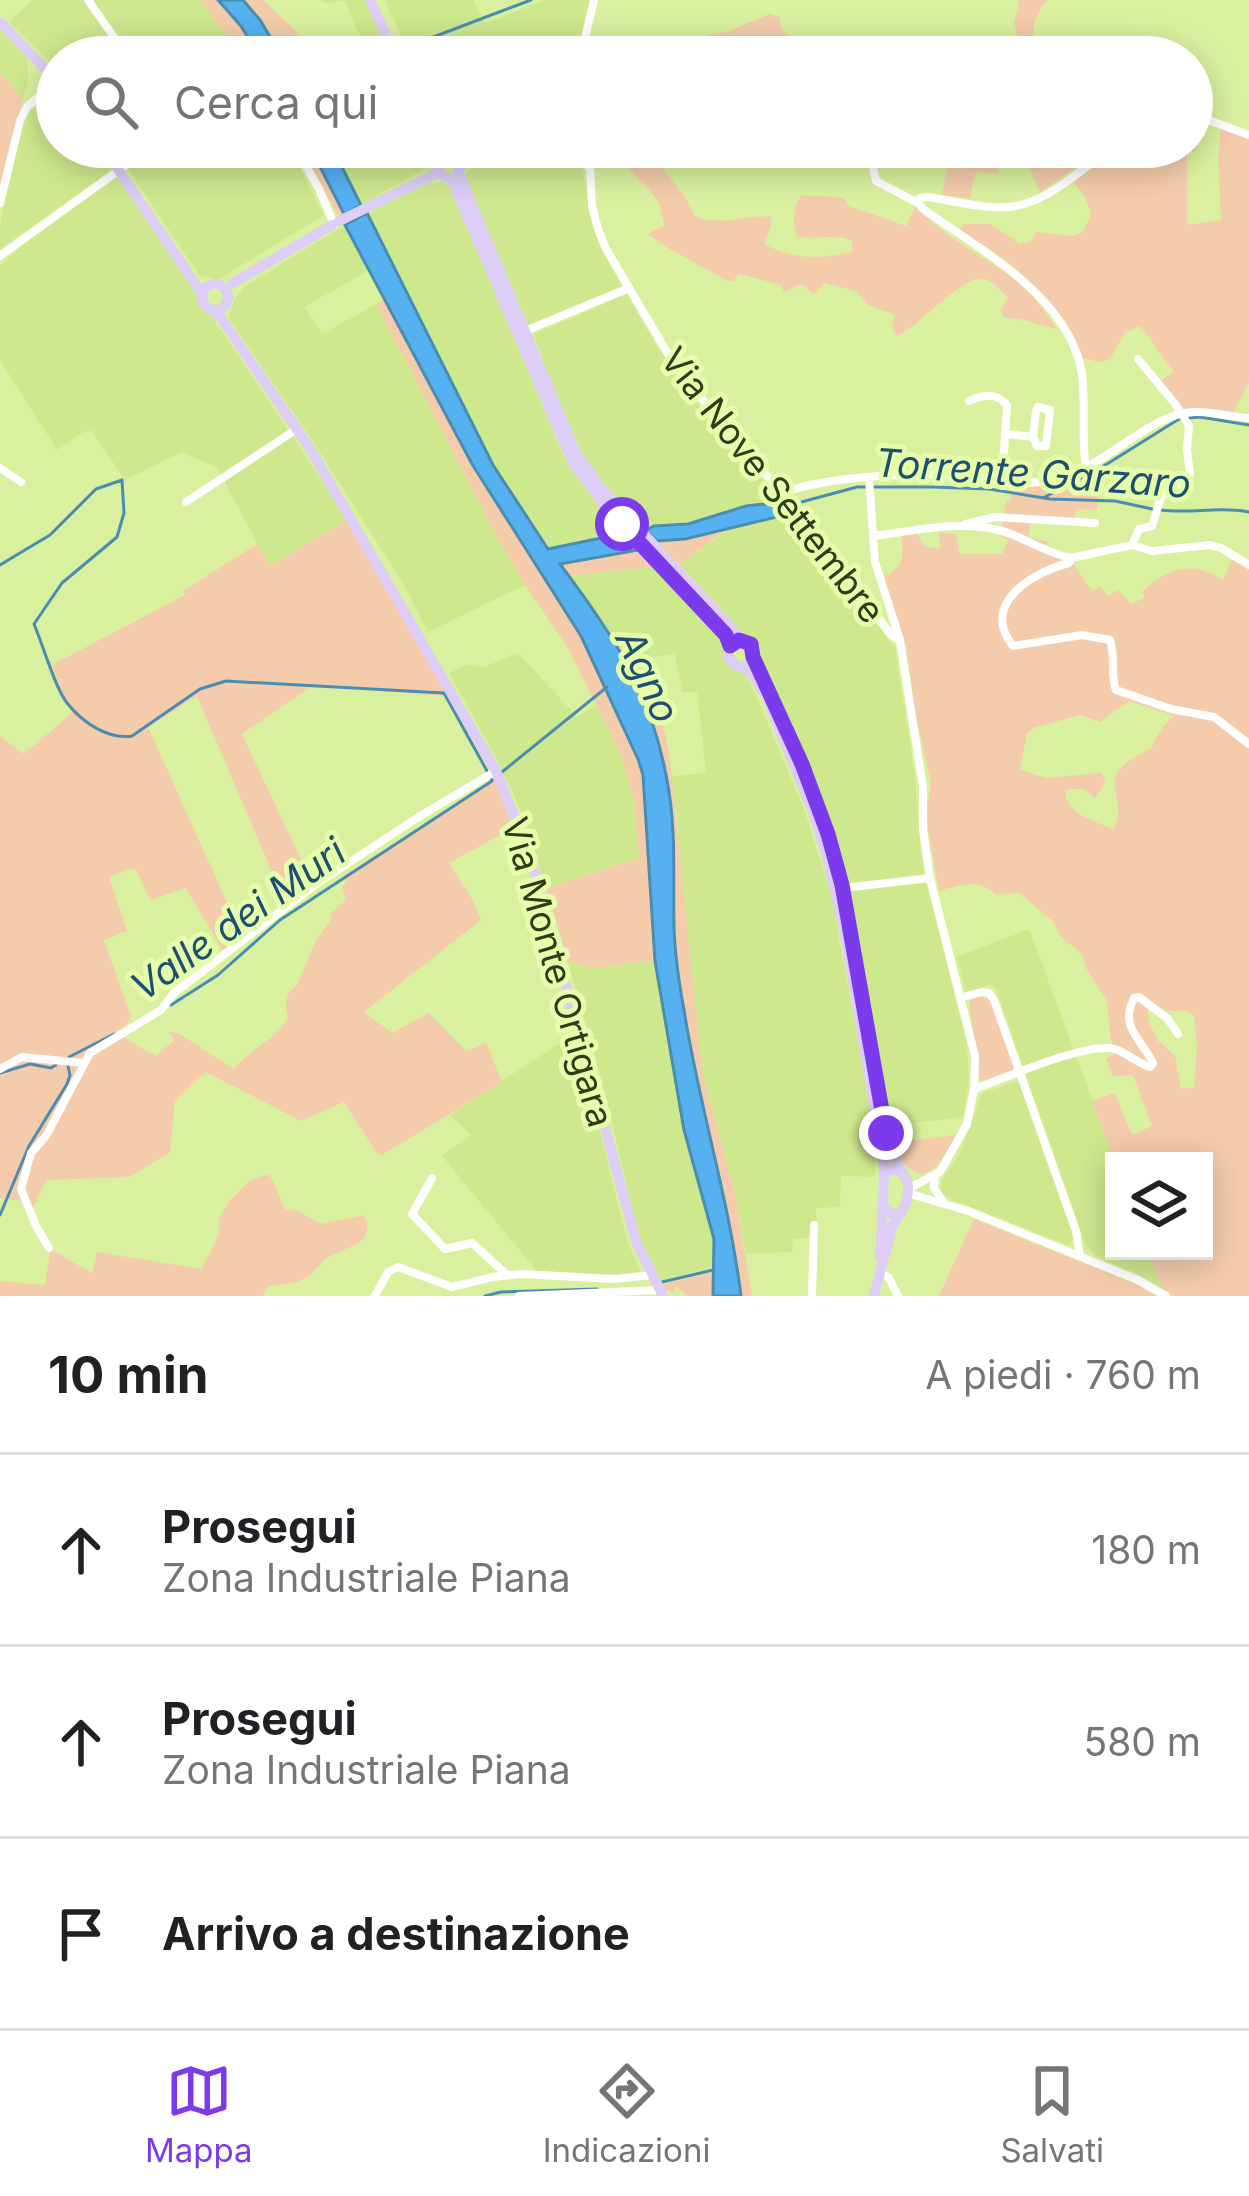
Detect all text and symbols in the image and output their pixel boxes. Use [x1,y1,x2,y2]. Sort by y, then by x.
search box [36,36,1213,168]
icon: search [78,69,144,135]
text: Cerca qui [174,75,378,130]
street label: Via Nove Settembre [652,338,894,632]
water label: Torrente Garzaro [874,438,1192,507]
route start [595,497,649,551]
water label: Agno [606,621,690,730]
street label: Via Monte Ortigara [493,812,623,1132]
water label: Valle dei Muri [121,826,355,1010]
route end [859,1106,913,1160]
map controls [1105,1152,1213,1260]
button: layers [1105,1152,1213,1260]
text: 10 min [48,1344,209,1405]
text: A piedi · 760 m [925,1351,1201,1398]
text: Prosegui [162,1499,357,1554]
icon: ahead [48,1517,114,1583]
text: 180 m [1091,1526,1201,1573]
text: Zona Industriale Piana [162,1554,571,1601]
text: Prosegui [162,1691,357,1746]
icon: ahead [48,1709,114,1775]
text: 580 m [1083,1718,1201,1765]
text: Zona Industriale Piana [162,1746,571,1793]
icon: arrive [48,1901,114,1967]
text: Arrivo a destinazione [162,1906,630,1961]
tab: Mappa [145,2058,253,2170]
tab: Indicazioni [543,2058,710,2170]
tab: Salvati [1000,2058,1104,2170]

